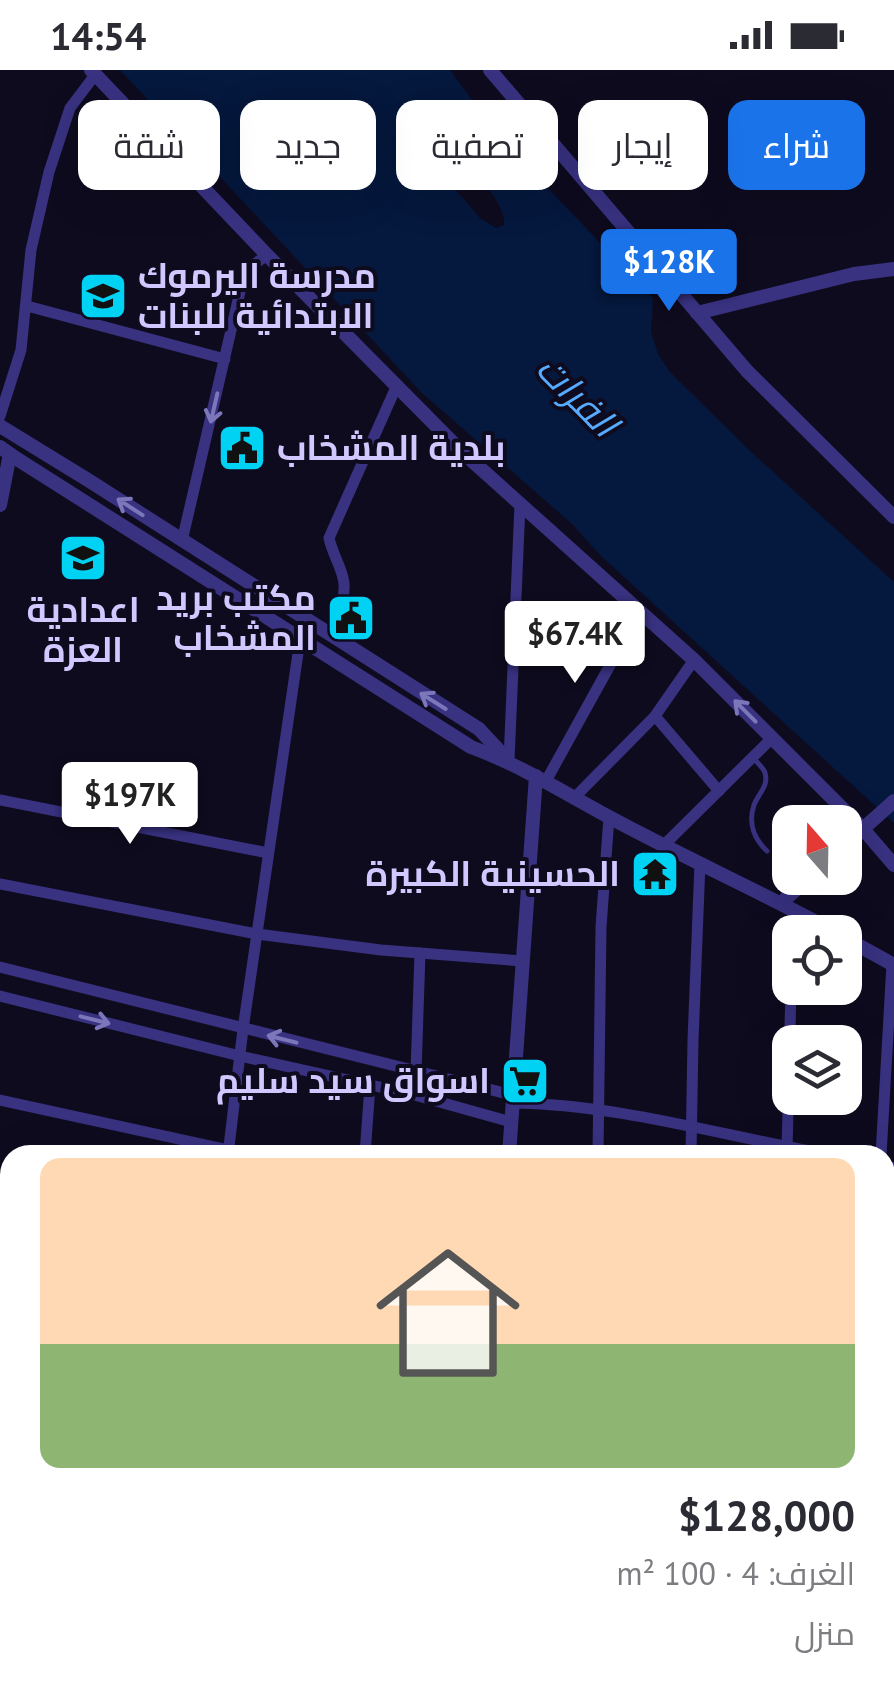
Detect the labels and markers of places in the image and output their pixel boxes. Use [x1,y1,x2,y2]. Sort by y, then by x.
pin: $128K [599,229,739,314]
place label: مدرسة اليرموك الابتدائية للبنات [138,252,376,338]
school or university icon: مدرسة اليرموك الابتدائية للبنات [77,270,129,322]
public building icon: بلدية المشخاب [216,422,268,474]
place label: بلدية المشخاب [277,424,505,470]
school or university icon: اعدادية العزة [57,532,109,584]
place label: مكتب بريد المشخاب [156,574,316,660]
place label: اعدادية العزة [26,586,140,672]
public building icon: مكتب بريد المشخاب [325,592,377,644]
pin: $67.4K [494,601,656,686]
pin: $197K [60,762,200,847]
temple icon: الحسينية الكبيرة [629,848,681,900]
place label: الحسينية الكبيرة [365,850,620,896]
supermarket icon: اسواق سيد سليم [499,1055,551,1107]
place label: اسواق سيد سليم [216,1057,490,1105]

